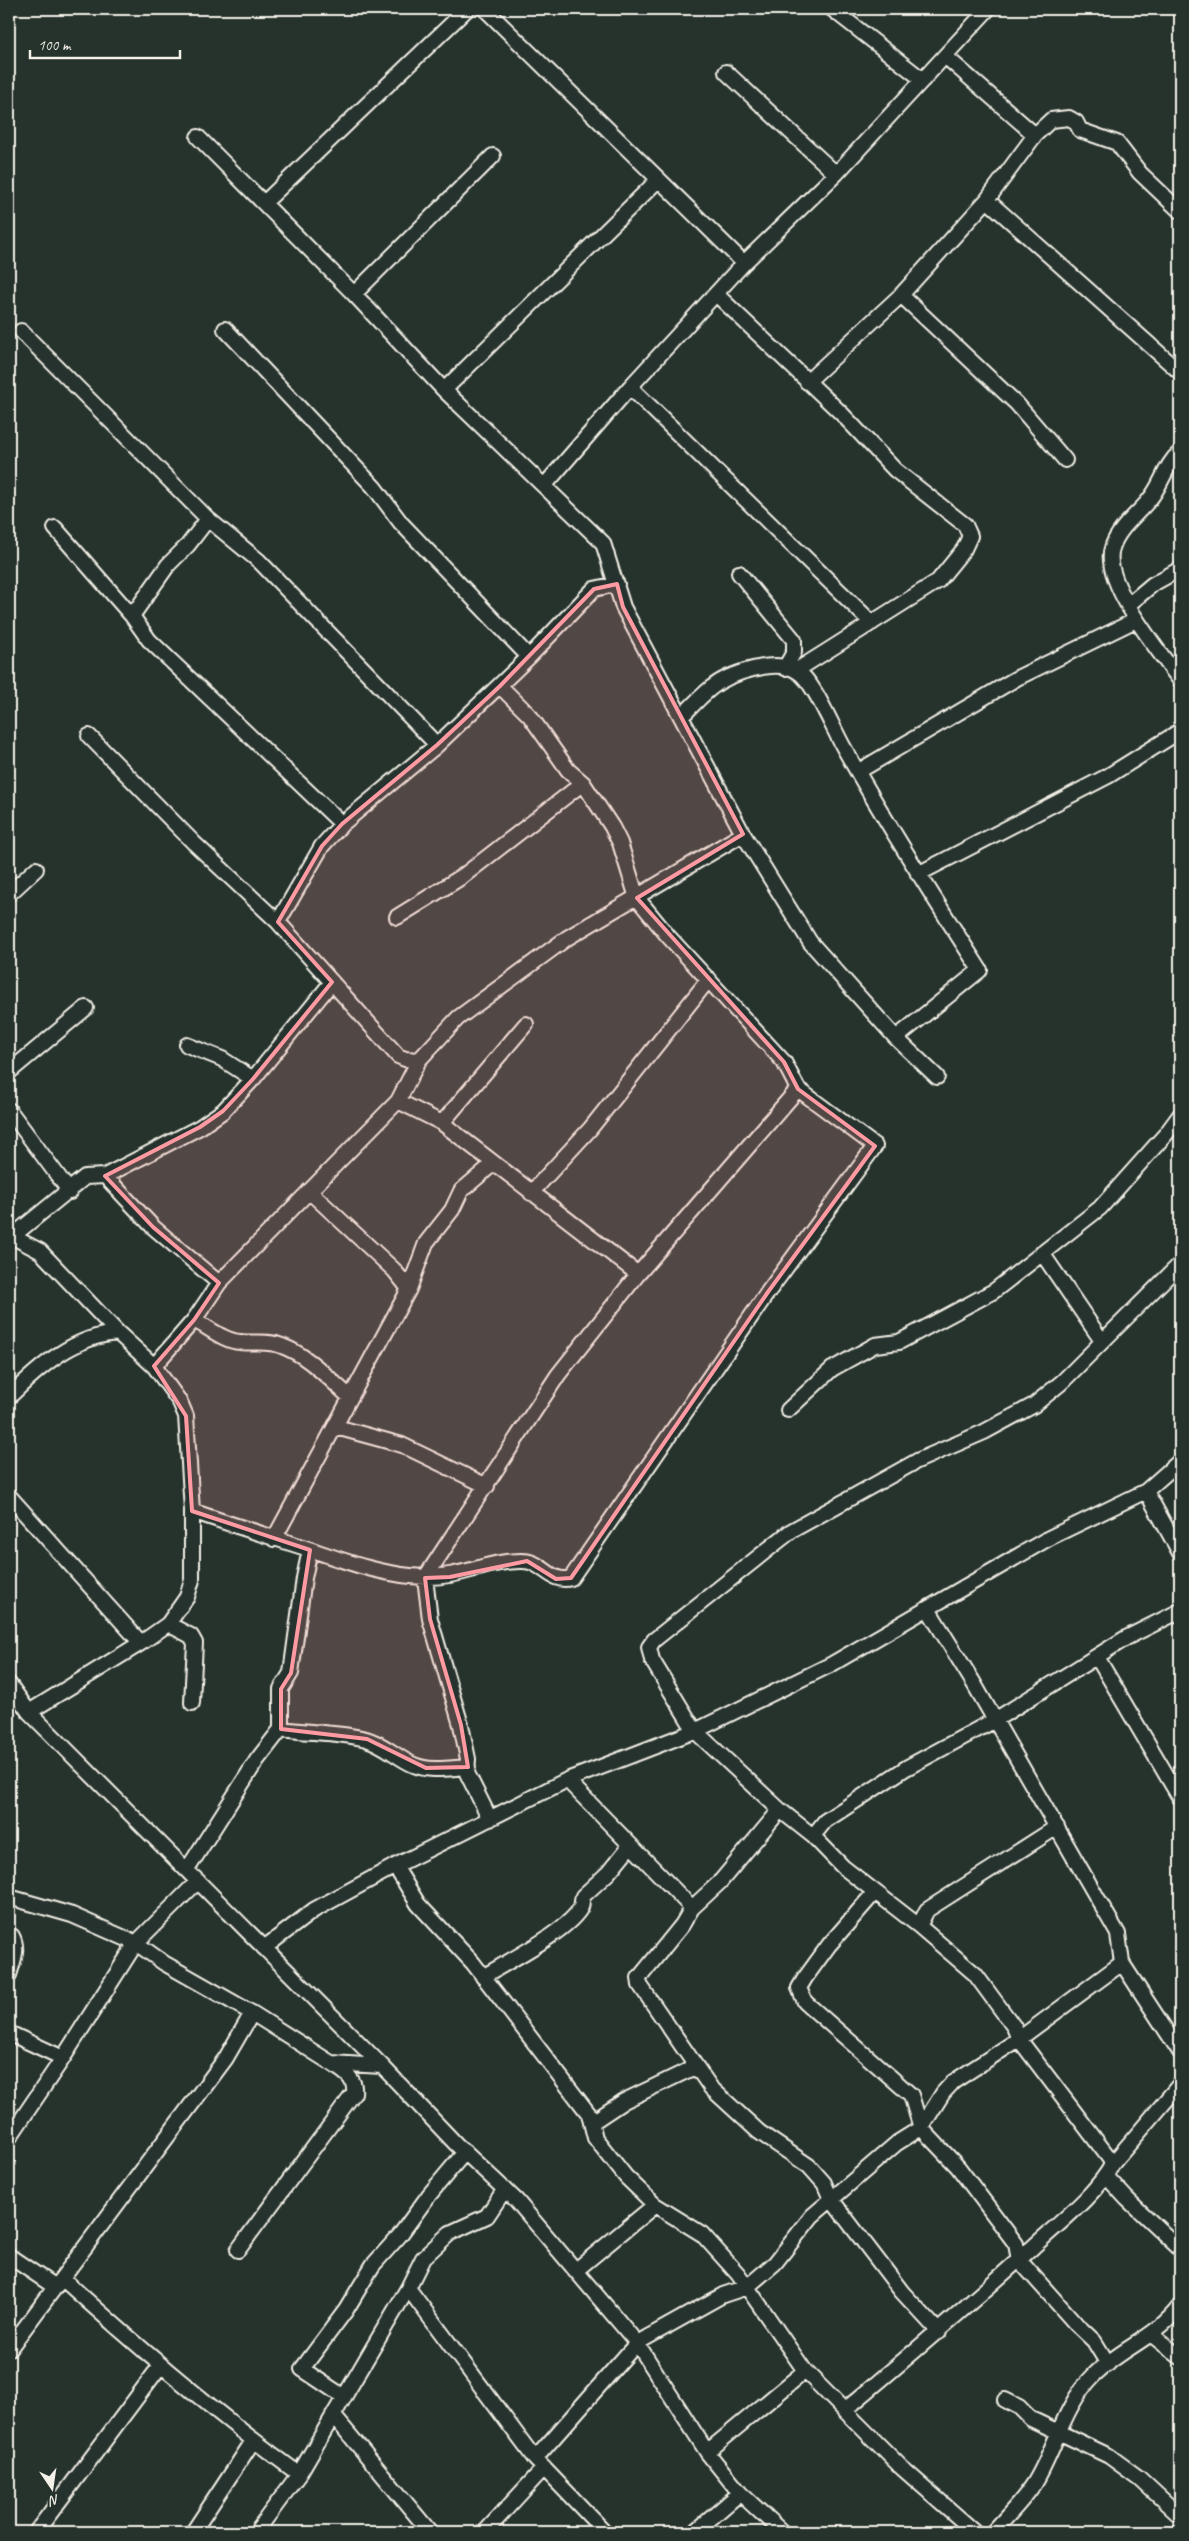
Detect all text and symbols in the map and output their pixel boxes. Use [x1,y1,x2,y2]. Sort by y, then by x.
scale bar [30,28,180,60]
text: 100 m [38,36,72,55]
north arrow [28,2464,78,2514]
text: N [46,2491,61,2510]

